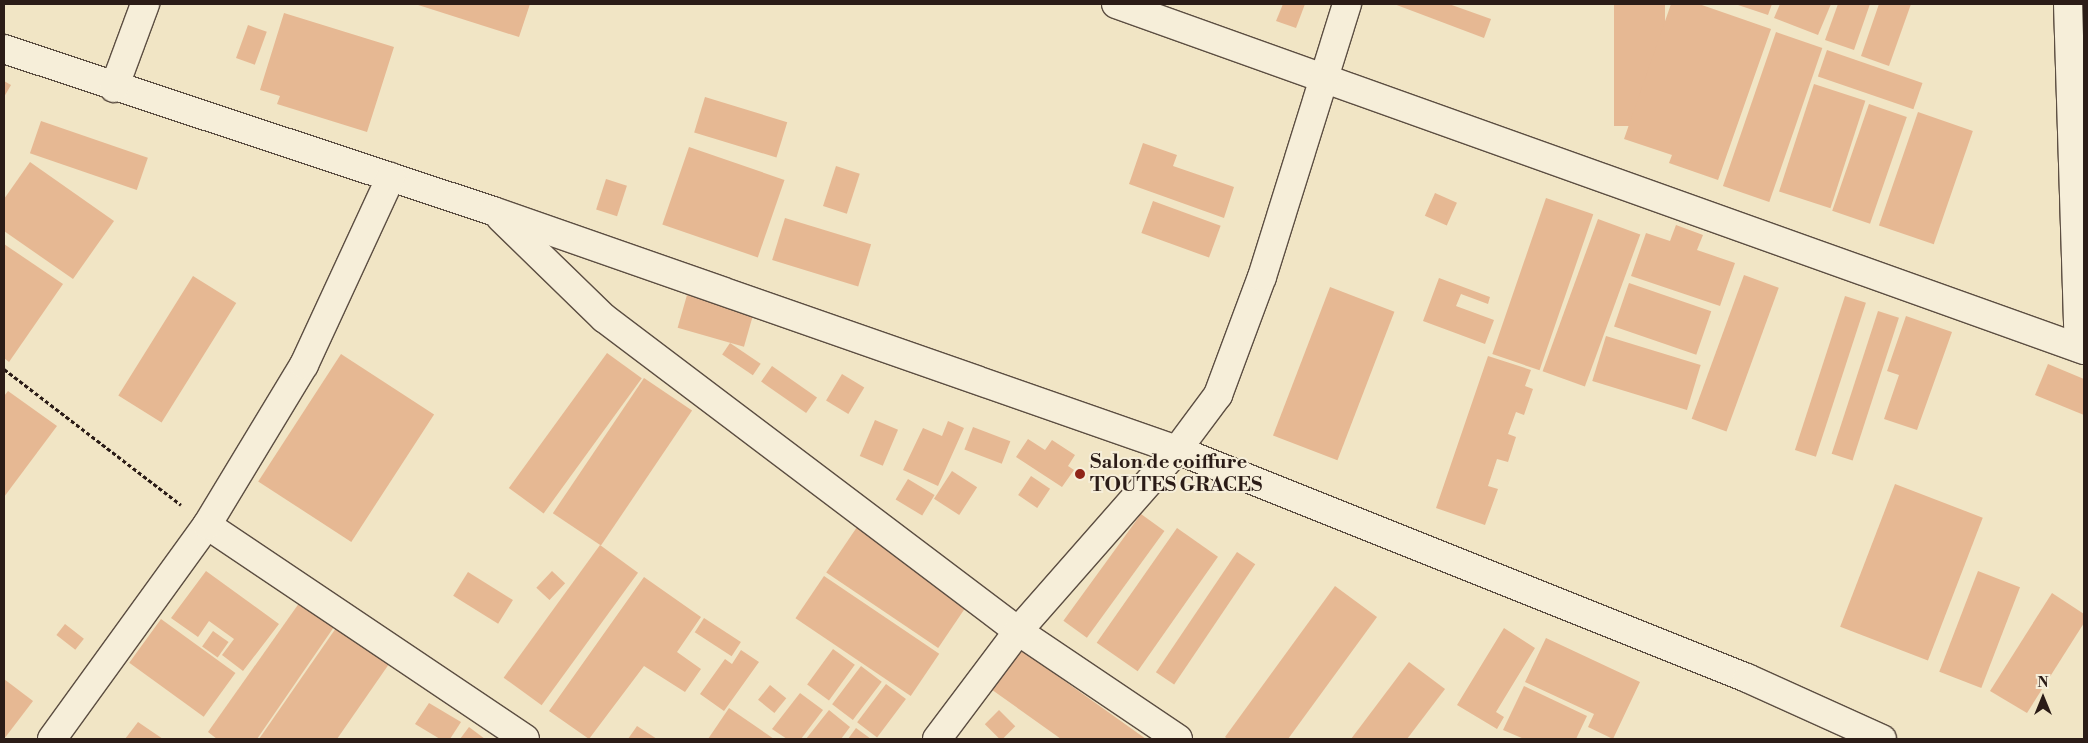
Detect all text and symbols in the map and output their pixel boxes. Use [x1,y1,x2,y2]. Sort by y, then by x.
place label: Salon de coiffure TOUTES GRACES [1090,450,1262,497]
marker: Salon de coiffure TOUTES GRACES [1074,468,1086,480]
north arrow [2018,673,2068,723]
text: N [2037,674,2049,692]

